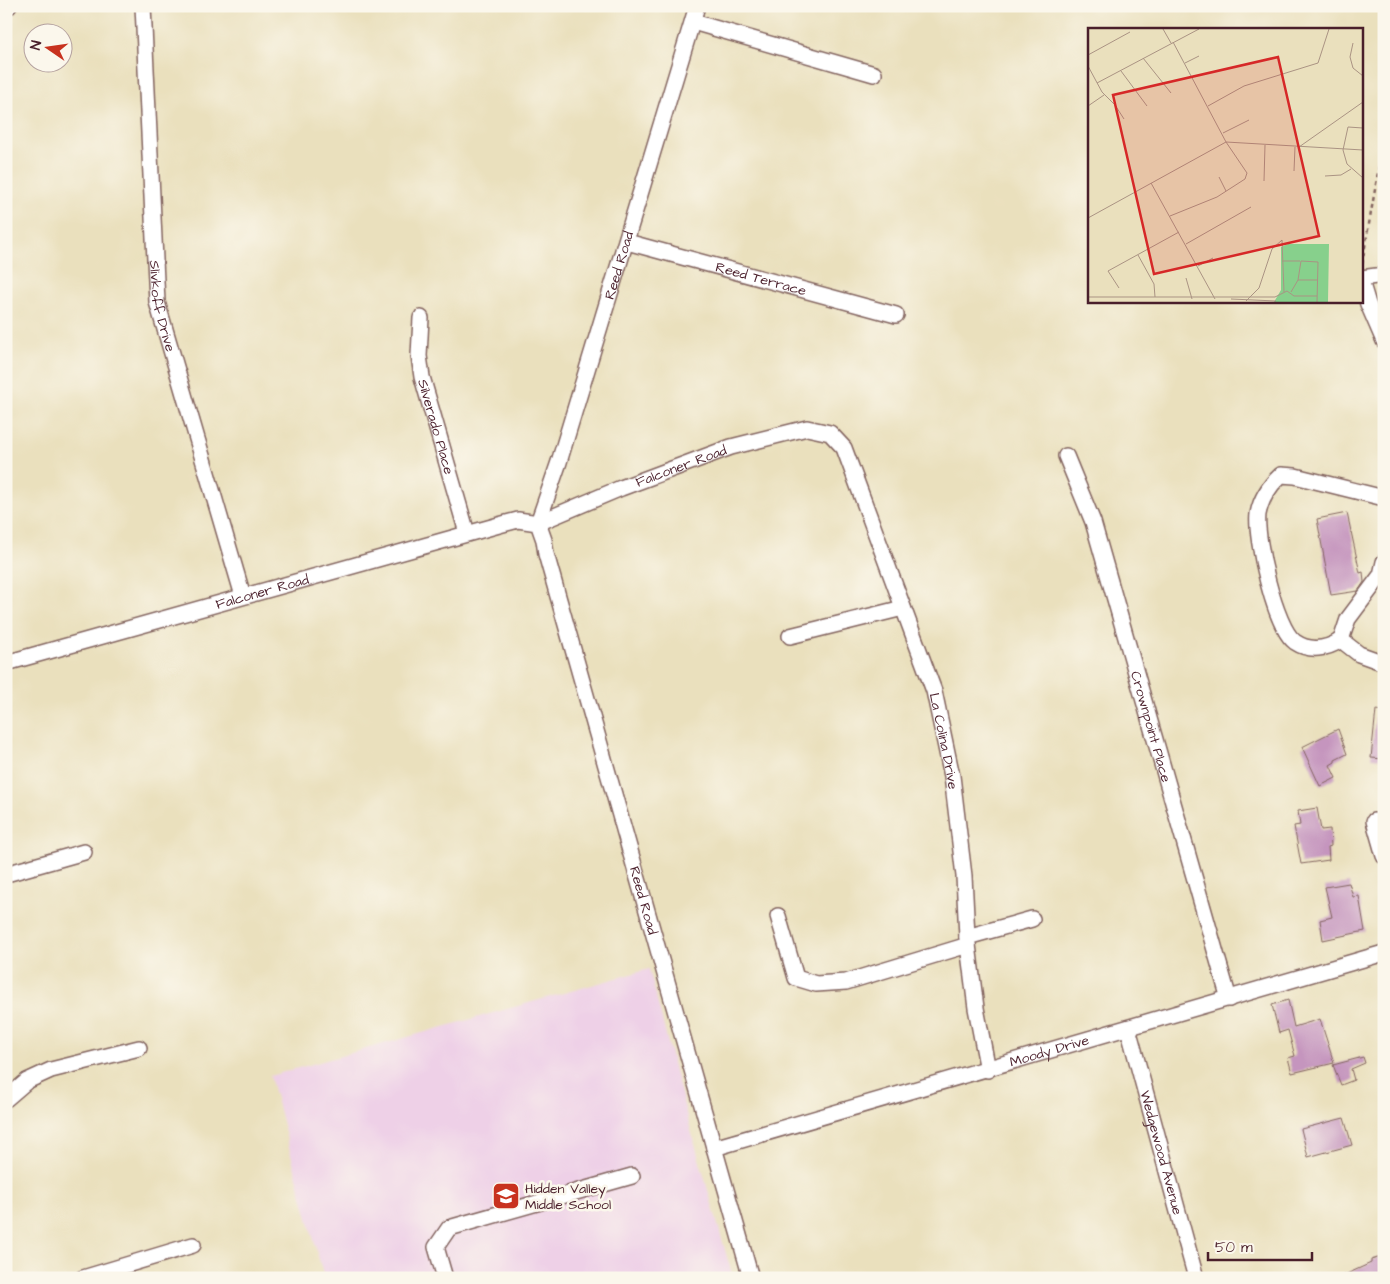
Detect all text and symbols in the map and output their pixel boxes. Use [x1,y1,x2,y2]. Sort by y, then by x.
north arrow [22,22,72,72]
inset map [1088,28,1362,302]
text: N [26,39,47,52]
street label: Reed Road [600,229,639,302]
street label: Reed Terrace [713,258,809,301]
street label: Slivkoff Drive [144,260,180,355]
street label: Silverado Place [412,377,459,477]
street label: Falconer Road [633,441,730,493]
street label: Falconer Road [214,570,311,615]
street label: Crownpoint Place [1125,669,1176,785]
street label: La Colina Drive [924,691,963,791]
street label: Reed Road [624,864,662,937]
street label: Moody Drive [1007,1030,1092,1072]
street label: Wedgewood Avenue [1134,1088,1187,1218]
place label: Hidden Valley Middle School [525,1179,611,1215]
school or university icon: Hidden Valley Middle School [491,1181,521,1211]
scale bar [1208,1229,1311,1261]
text: 50 m [1215,1237,1253,1258]

